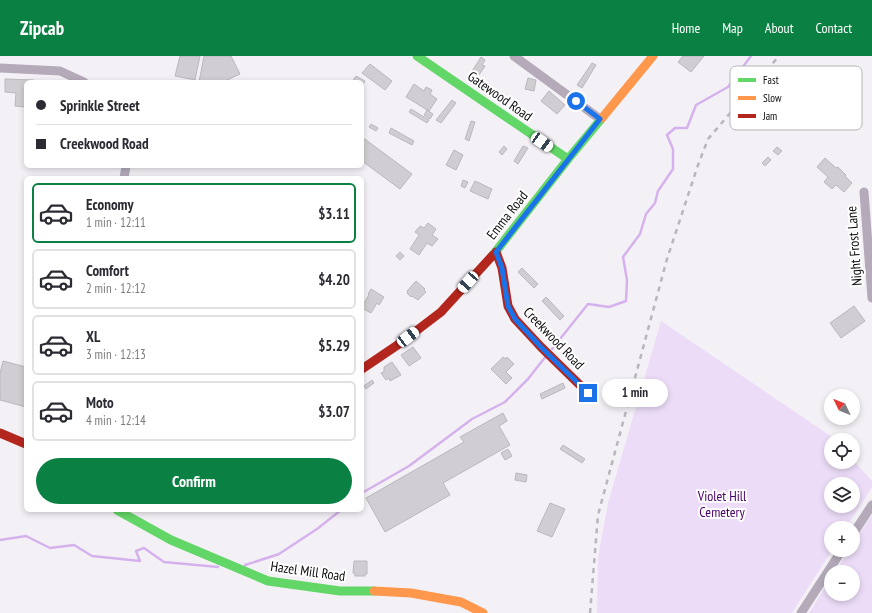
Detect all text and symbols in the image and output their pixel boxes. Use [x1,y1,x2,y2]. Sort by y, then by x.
text: Zipcab [20,16,64,40]
text: Home [672,19,700,37]
text: Map [722,19,743,37]
text: About [765,19,794,37]
text: Contact [816,19,852,37]
legend [730,66,862,130]
street label: Gatewood Road [464,67,536,125]
text: Fast [763,73,779,87]
text: Slow [763,91,782,105]
route start [567,92,585,110]
text: Sprinkle Street [60,96,140,115]
text: Jam [762,109,777,123]
car [529,130,555,154]
text: Creekwood Road [60,134,149,153]
street label: Emma Road [482,187,532,243]
icon: car [38,195,74,231]
text: Economy [86,195,134,214]
text: $3.11 [318,204,350,223]
street label: Night Frost Lane [842,205,866,287]
text: 1 min · 12:11 [86,214,146,231]
icon: car [38,261,74,297]
text: Comfort [86,261,129,280]
car [456,269,480,295]
text: $4.20 [318,270,350,289]
text: 2 min · 12:12 [86,280,146,297]
street label: Creekwood Road [520,303,588,373]
car [395,325,421,349]
icon: car [38,327,74,363]
text: XL [86,327,100,346]
text: $5.29 [318,336,350,355]
text: 3 min · 12:13 [86,346,146,363]
callout: 1 min [602,379,668,407]
route end [579,384,597,402]
text: 1 min [622,384,648,401]
north arrow [824,389,860,425]
map controls [824,389,860,601]
icon: car [38,393,74,429]
text: Moto [86,393,114,412]
text: $3.07 [318,402,350,421]
text: 4 min · 12:14 [86,412,146,429]
button: locate [824,433,860,469]
button: Confirm [36,458,352,504]
button: layers [824,477,860,513]
park label: Violet Hill Cemetery [697,487,747,521]
button: + [824,521,860,557]
street label: Hazel Mill Road [269,557,347,585]
button: − [824,565,860,601]

